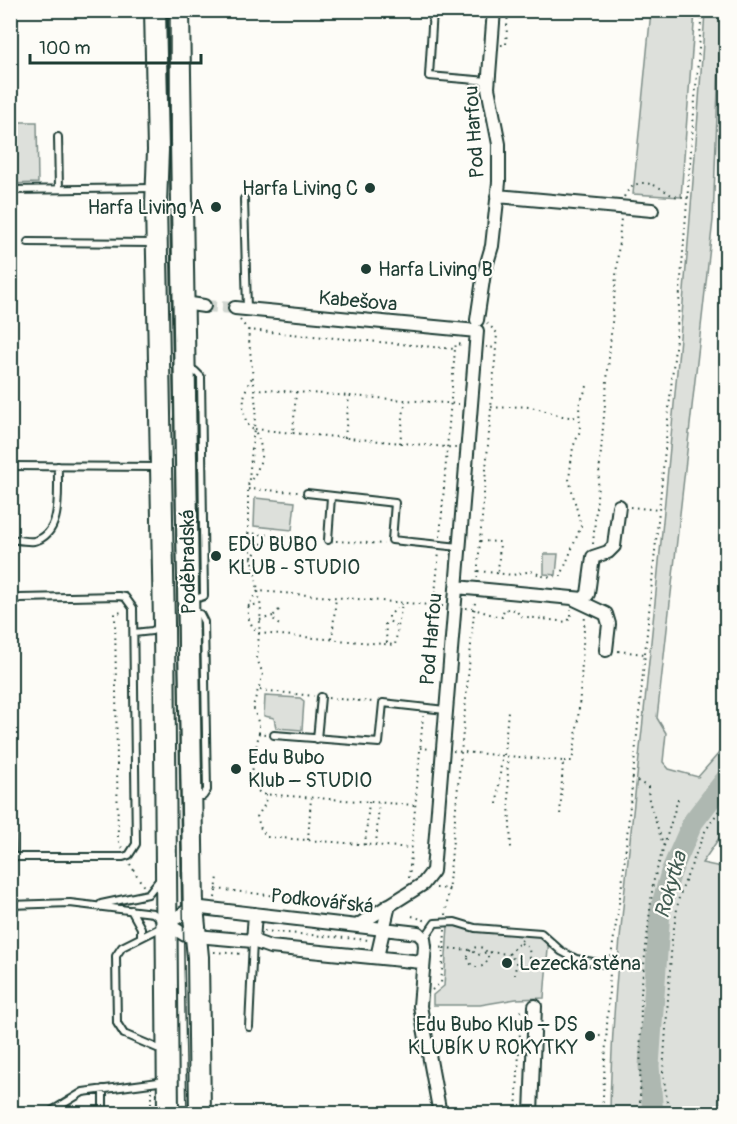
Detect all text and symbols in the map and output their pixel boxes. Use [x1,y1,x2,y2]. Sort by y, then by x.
scale bar [30,27,201,65]
text: 100 m [39,37,91,60]
street label: Pod Harfou [458,85,490,179]
place label: Harfa Living C [242,176,358,201]
marker: Harfa Living C [363,181,377,195]
place label: Harfa Living A [87,195,204,220]
marker: Harfa Living A [209,200,223,214]
place label: Harfa Living B [378,257,493,282]
marker: Harfa Living B [359,262,373,276]
street label: Kabešova [318,285,398,317]
street label: Poděbradská [175,509,201,615]
place label: EDU BUBO KLUB - STUDIO [228,532,360,580]
marker: EDU BUBO KLUB - STUDIO [209,549,223,563]
street label: Pod Harfou [415,592,447,686]
place label: Edu Bubo Klub – STUDIO [248,745,372,793]
marker: Edu Bubo Klub – STUDIO [229,762,243,776]
water label: Rokytka [649,847,694,921]
street label: Podkovářská [269,883,375,919]
place label: Lezecká stěna [519,951,641,976]
marker: Lezecká stěna [500,956,514,970]
place label: Edu Bubo Klub – DS KLUBÍK U ROKYTKY [408,1012,578,1060]
marker: Edu Bubo Klub – DS KLUBÍK U ROKYTKY [583,1029,597,1043]

